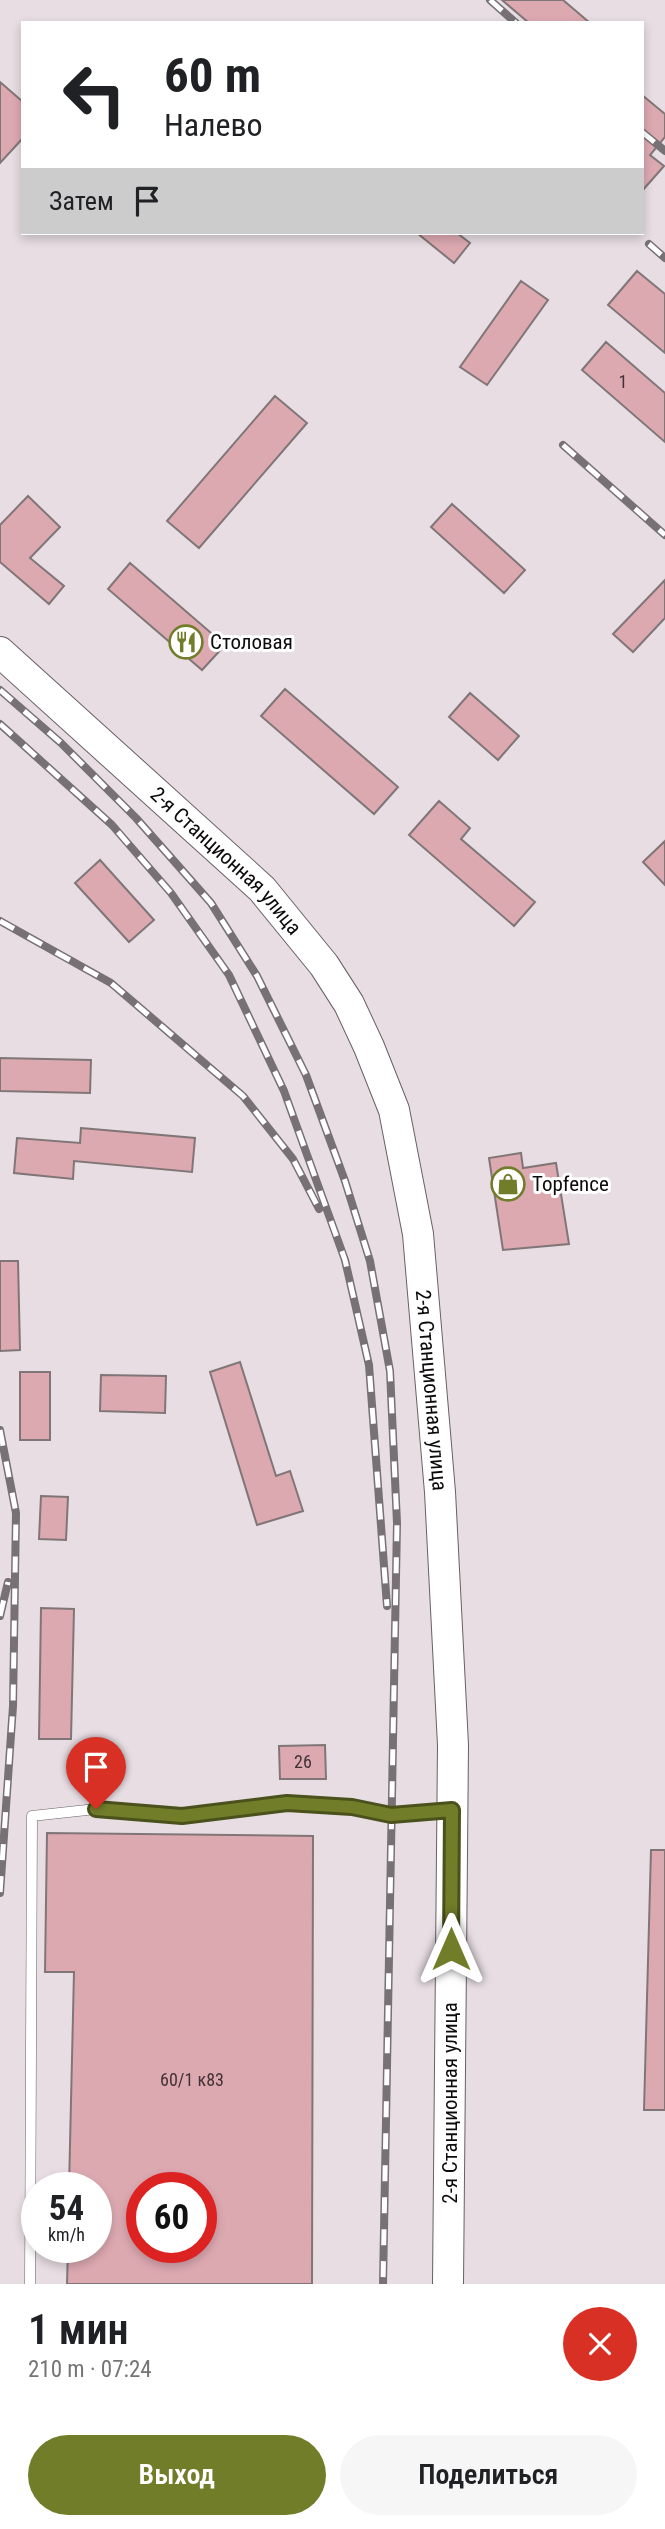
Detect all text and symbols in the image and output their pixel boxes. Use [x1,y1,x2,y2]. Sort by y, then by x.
text: 60 m [164,47,261,104]
icon: left [49,49,140,140]
text: Налево [164,106,263,144]
icon: arrive [128,182,166,220]
text: Затем [49,186,114,216]
house number: 1 [619,371,627,392]
restaurant icon: Столовая [167,623,205,661]
place label: Столовая [210,630,293,654]
street label: 2-я Станционная улица [146,782,306,940]
shop icon: Topfence [489,1165,527,1203]
place label: Topfence [532,1172,609,1196]
street label: 2-я Станционная улица [411,1289,452,1492]
pin [66,1737,126,1809]
icon: arrive [77,1748,115,1786]
house number: 26 [294,1751,312,1772]
position arrow [414,1912,488,1986]
street label: 2-я Станционная улица [438,2002,462,2204]
house number: 60/1 к83 [160,2069,224,2090]
speed limit sign: 60 [126,2172,217,2263]
text: 54 [49,2188,84,2229]
text: km/h [48,2224,85,2245]
text: 1 мин [28,2305,129,2354]
button: close [563,2307,637,2381]
text: 210 m · 07:24 [28,2356,152,2383]
button: Выход [28,2435,326,2515]
button: Поделиться [340,2435,637,2515]

